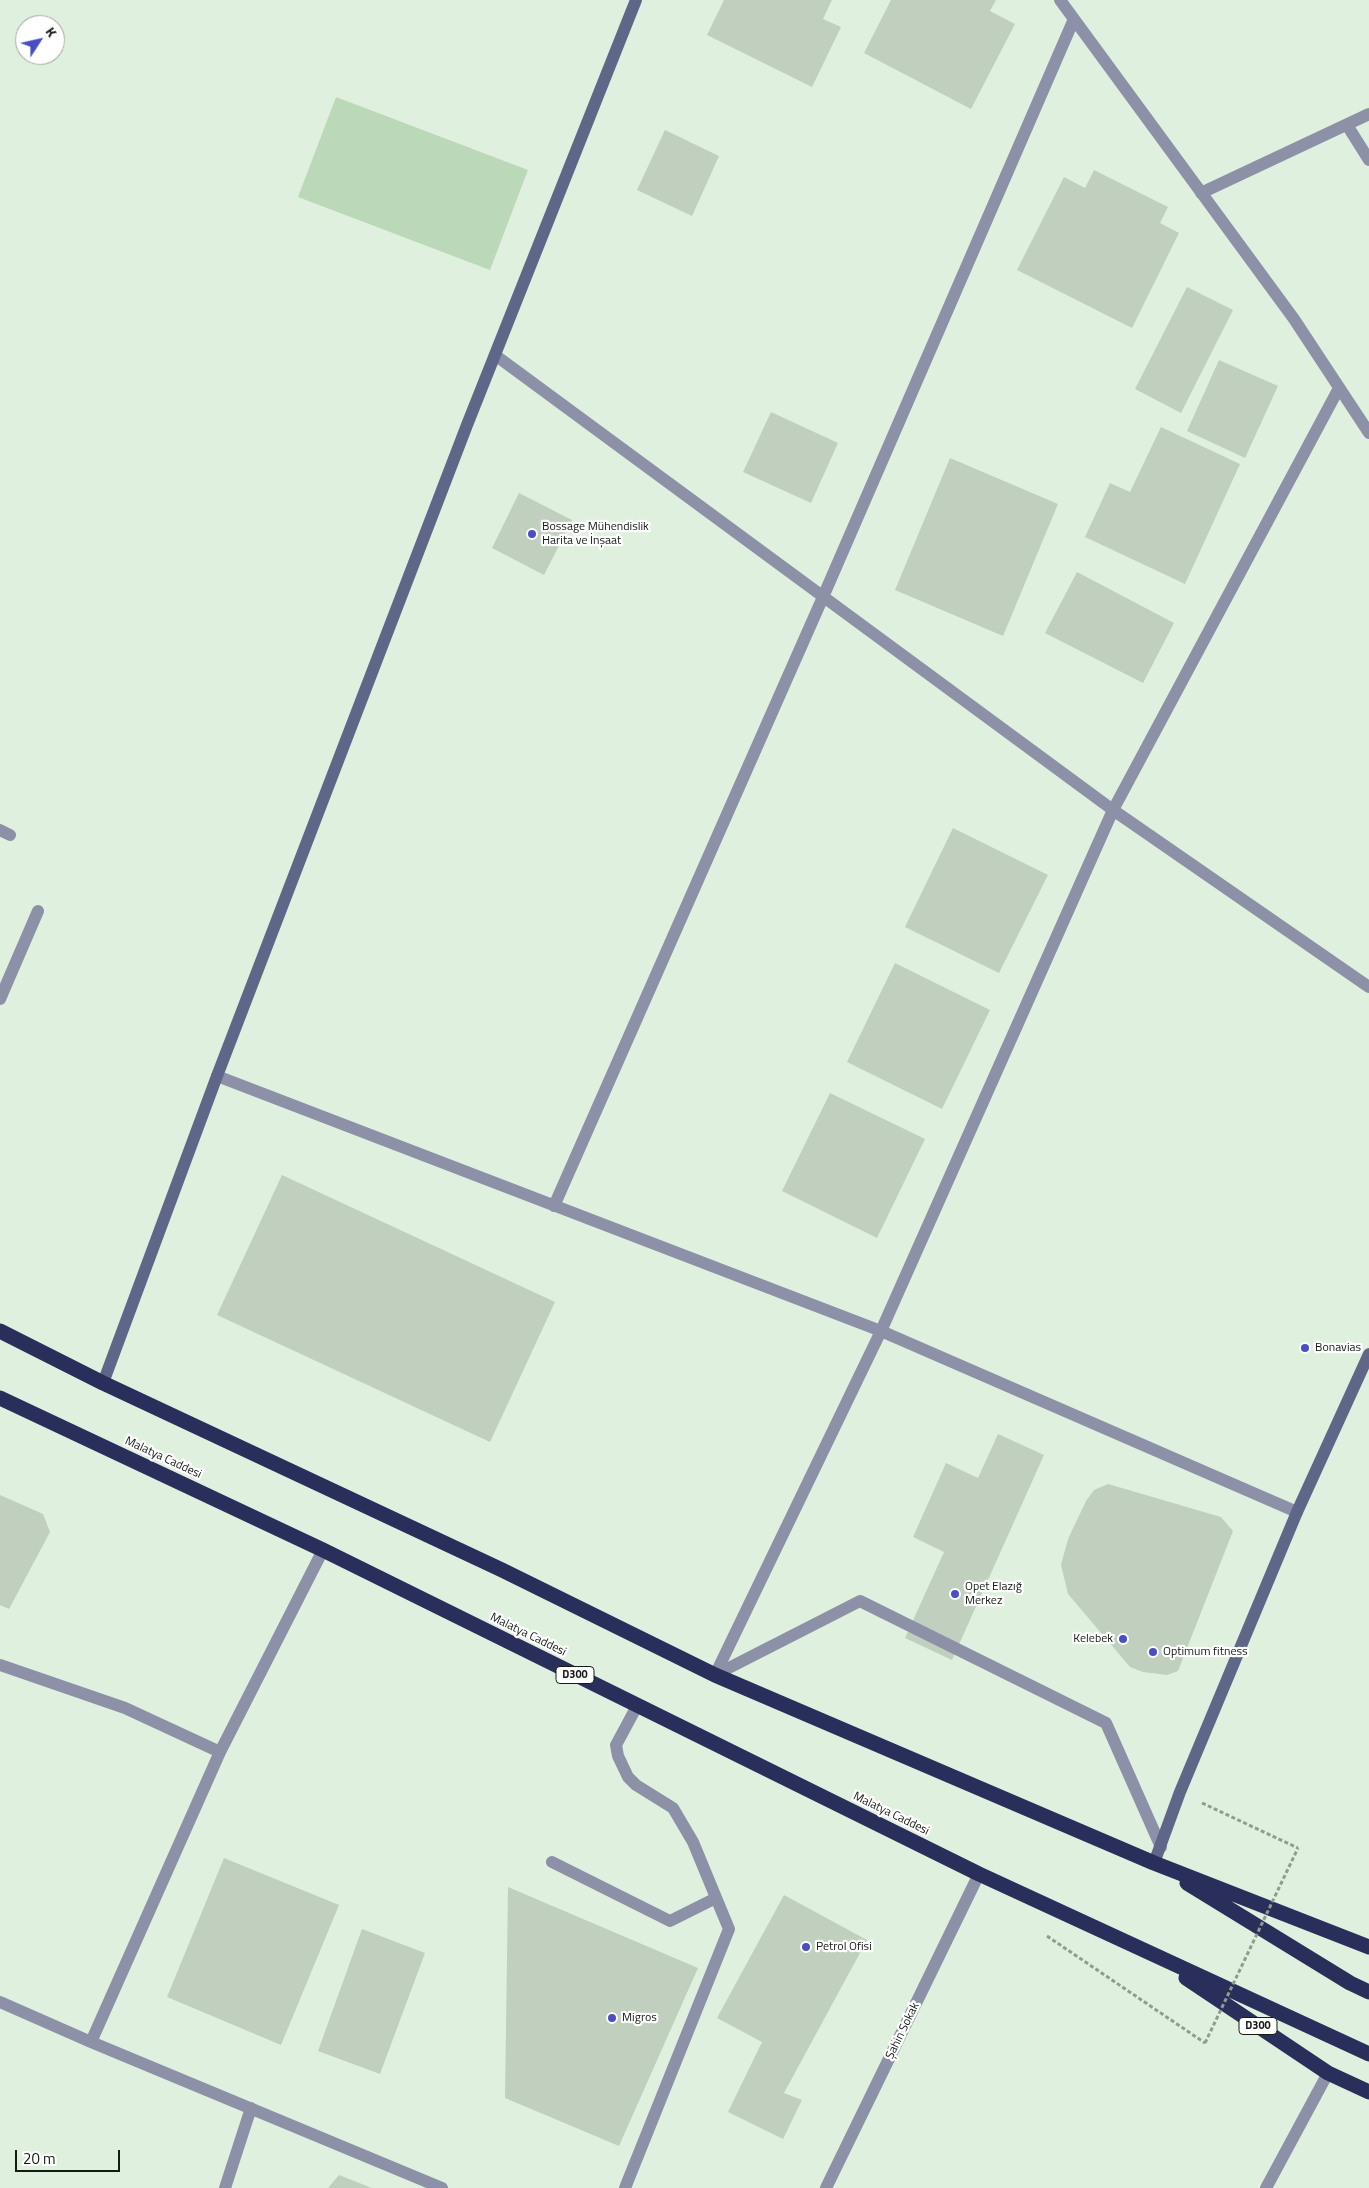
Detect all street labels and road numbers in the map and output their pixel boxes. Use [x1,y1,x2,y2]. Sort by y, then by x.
street label: Malatya Caddesi [122,1434,204,1482]
street label: Malatya Caddesi [488,1610,568,1660]
road number: D300 [556,1666,594,1684]
street label: Malatya Caddesi [851,1789,931,1839]
street label: Şahin Sokak [883,2000,923,2062]
road number: D300 [1239,2018,1277,2034]

